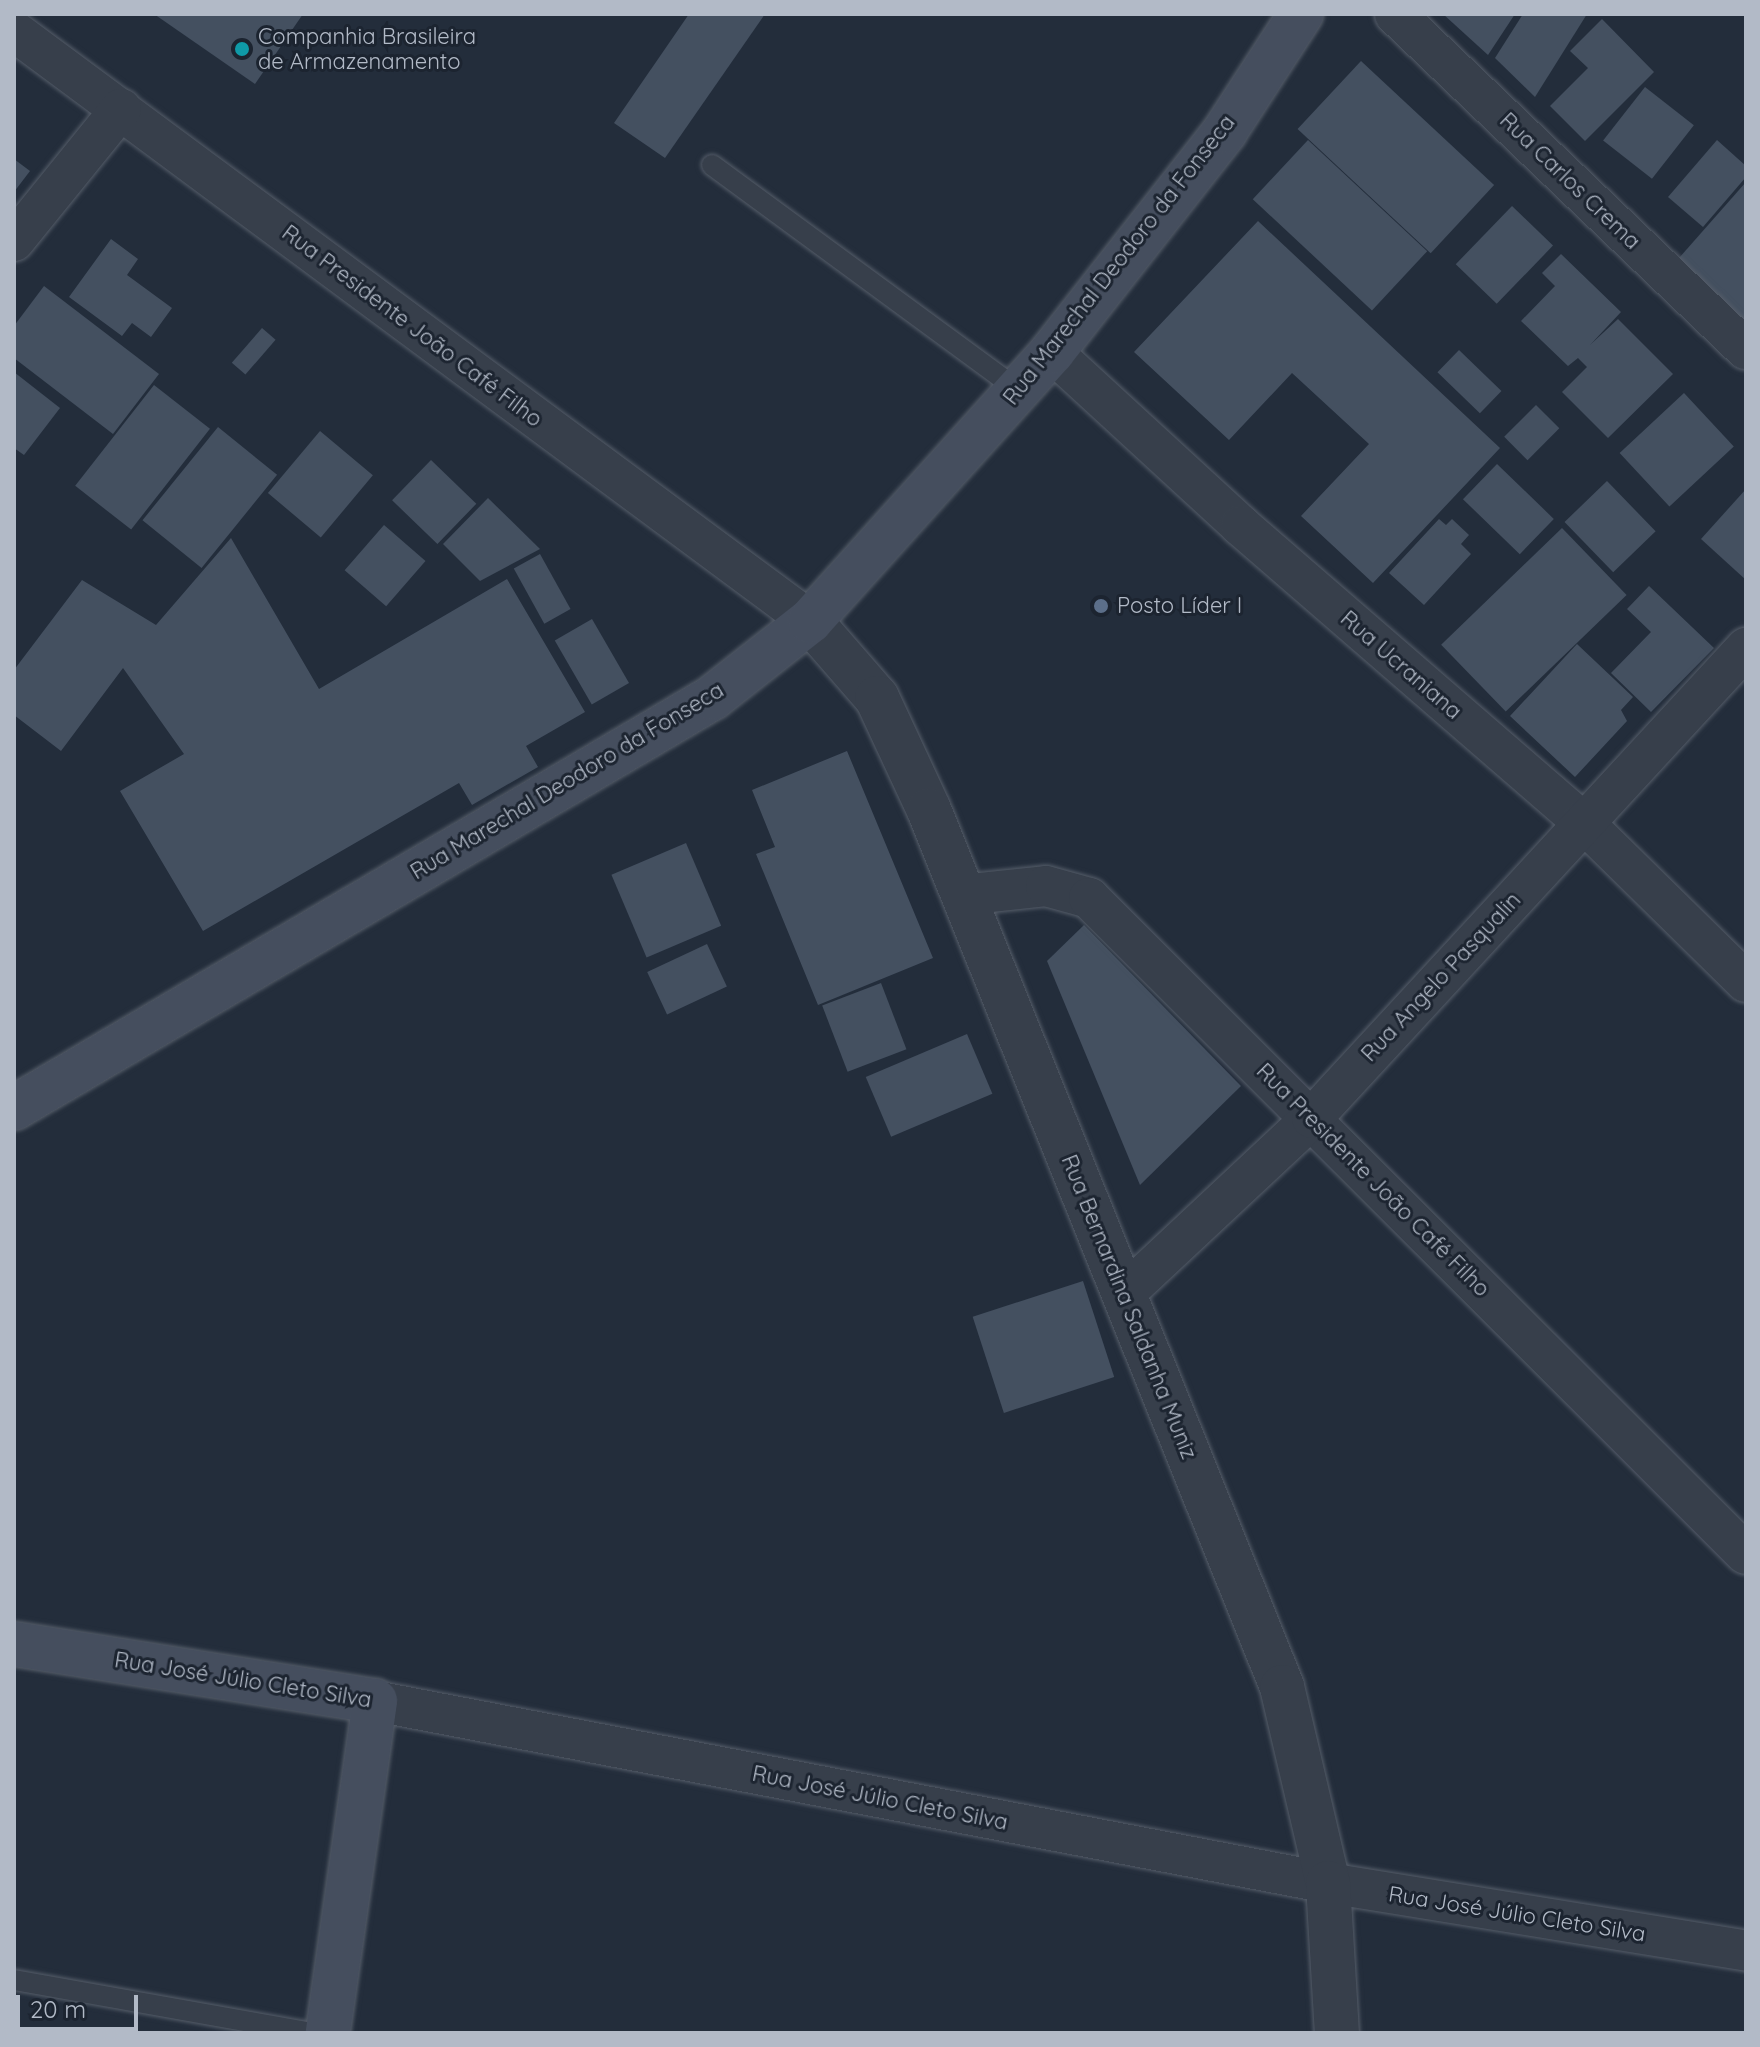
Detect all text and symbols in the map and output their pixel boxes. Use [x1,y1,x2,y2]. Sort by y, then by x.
place label: Companhia Brasileira de Armazenamento [258,23,476,74]
marker: Companhia Brasileira de Armazenamento [233,40,251,58]
street label: Rua Carlos Crema [1494,107,1646,255]
street label: Rua Marechal Deodoro da Fonseca [998,110,1240,410]
street label: Rua Presidente João Café Filho [277,219,547,433]
place label: Posto Líder I [1117,593,1242,619]
marker: Posto Líder I [1092,597,1110,615]
street label: Rua Ucraniana [1335,605,1467,725]
street label: Rua Marechal Deodoro da Fonseca [406,677,728,885]
street label: Rua Angelo Pasqualin [1356,887,1526,1067]
street label: Rua Presidente João Café Filho [1251,1058,1495,1302]
street label: Rua Bernardina Saldanha Muniz [1056,1151,1202,1463]
street label: Rua José Júlio Cleto Silva [113,1647,373,1713]
street label: Rua José Júlio Cleto Silva [750,1760,1010,1836]
street label: Rua José Júlio Cleto Silva [1387,1881,1647,1947]
scale bar [20,1979,142,2029]
text: 20 m [30,1994,86,2024]

